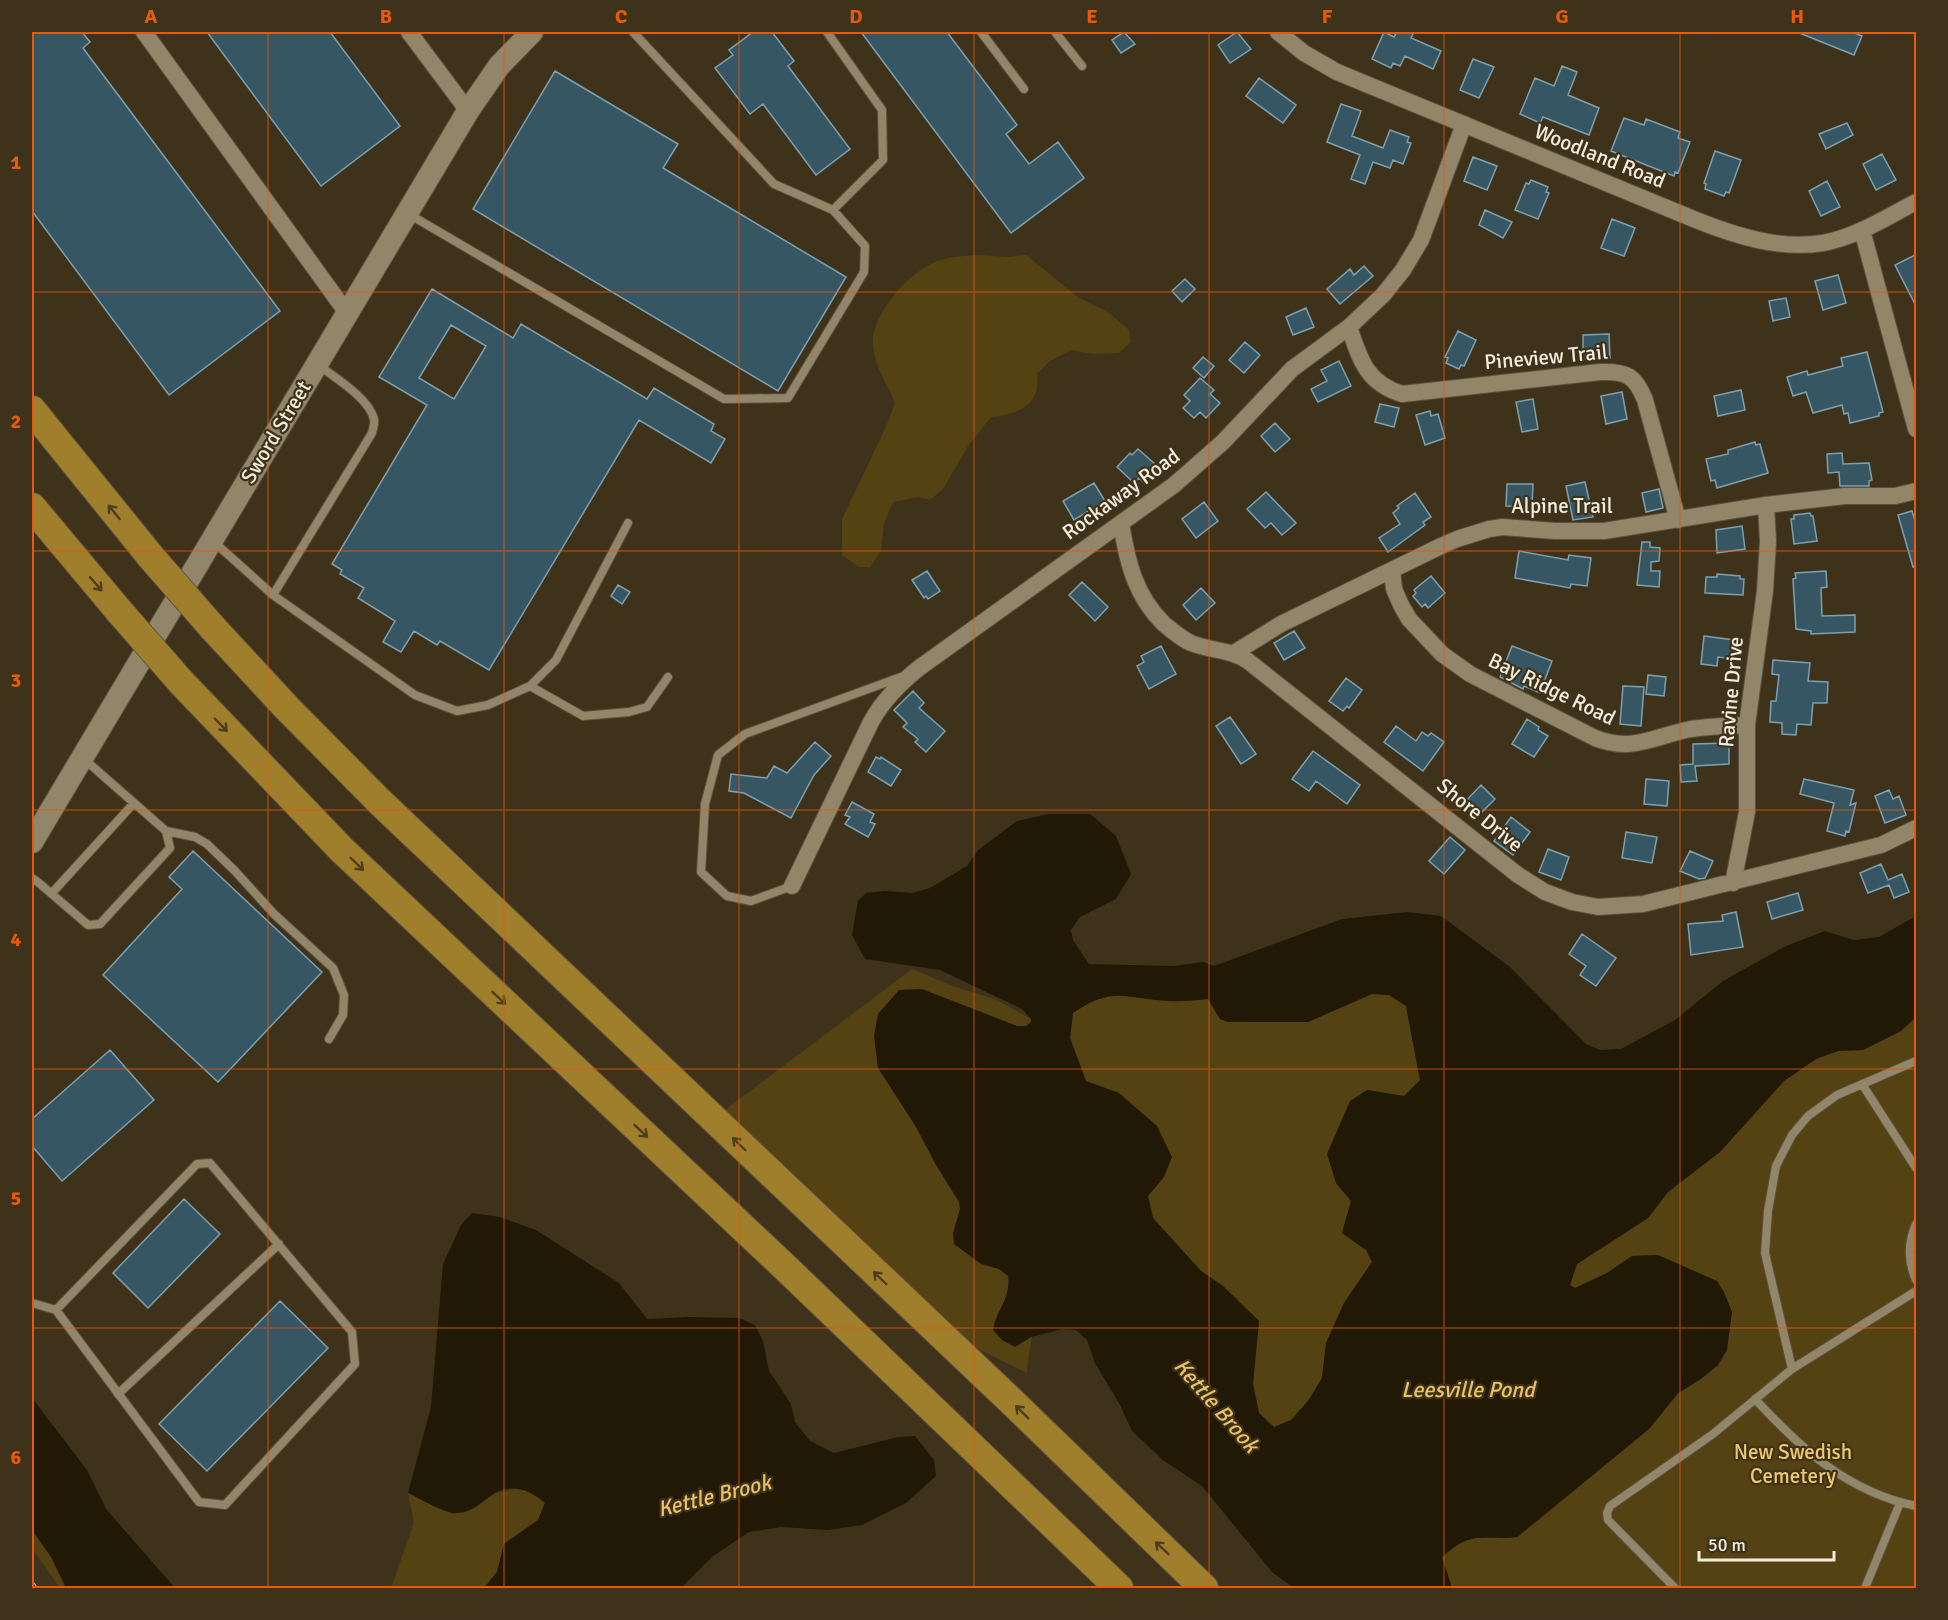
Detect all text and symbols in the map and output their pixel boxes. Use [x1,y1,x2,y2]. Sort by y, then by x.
text: A [145,4,158,29]
text: B [380,4,392,29]
text: C [615,4,627,29]
text: D [849,4,863,29]
text: E [1086,4,1098,29]
text: F [1322,4,1333,29]
text: G [1555,4,1569,29]
text: H [1790,4,1804,29]
street label: Woodland Road [1531,118,1669,194]
text: 1 [11,150,22,175]
street label: Pineview Trail [1483,339,1609,375]
street label: Sword Street [235,376,317,488]
text: 2 [11,409,21,434]
street label: Rockaway Road [1057,443,1185,545]
street label: Alpine Trail [1511,493,1613,519]
one-way arrow [107,505,121,520]
one-way arrow [89,576,102,592]
street label: Ravine Drive [1713,635,1749,749]
street label: Bay Ridge Road [1484,647,1620,731]
text: 3 [11,668,21,693]
one-way arrow [214,717,228,732]
street label: Shore Drive [1432,772,1528,858]
one-way arrow [350,857,365,871]
text: 4 [11,927,22,952]
one-way arrow [491,991,506,1005]
one-way arrow [633,1124,648,1138]
one-way arrow [732,1136,747,1151]
text: 5 [11,1186,21,1211]
one-way arrow [873,1271,888,1285]
water label: Kettle Brook [1168,1353,1266,1459]
water label: Leesville Pond [1401,1376,1537,1403]
one-way arrow [1015,1405,1030,1419]
park label: New Swedish Cemetery [1734,1439,1852,1489]
text: 6 [11,1445,22,1470]
water label: Kettle Brook [655,1468,775,1523]
scale bar [1699,1524,1834,1562]
text: 50 m [1708,1534,1746,1556]
one-way arrow [1155,1541,1170,1555]

